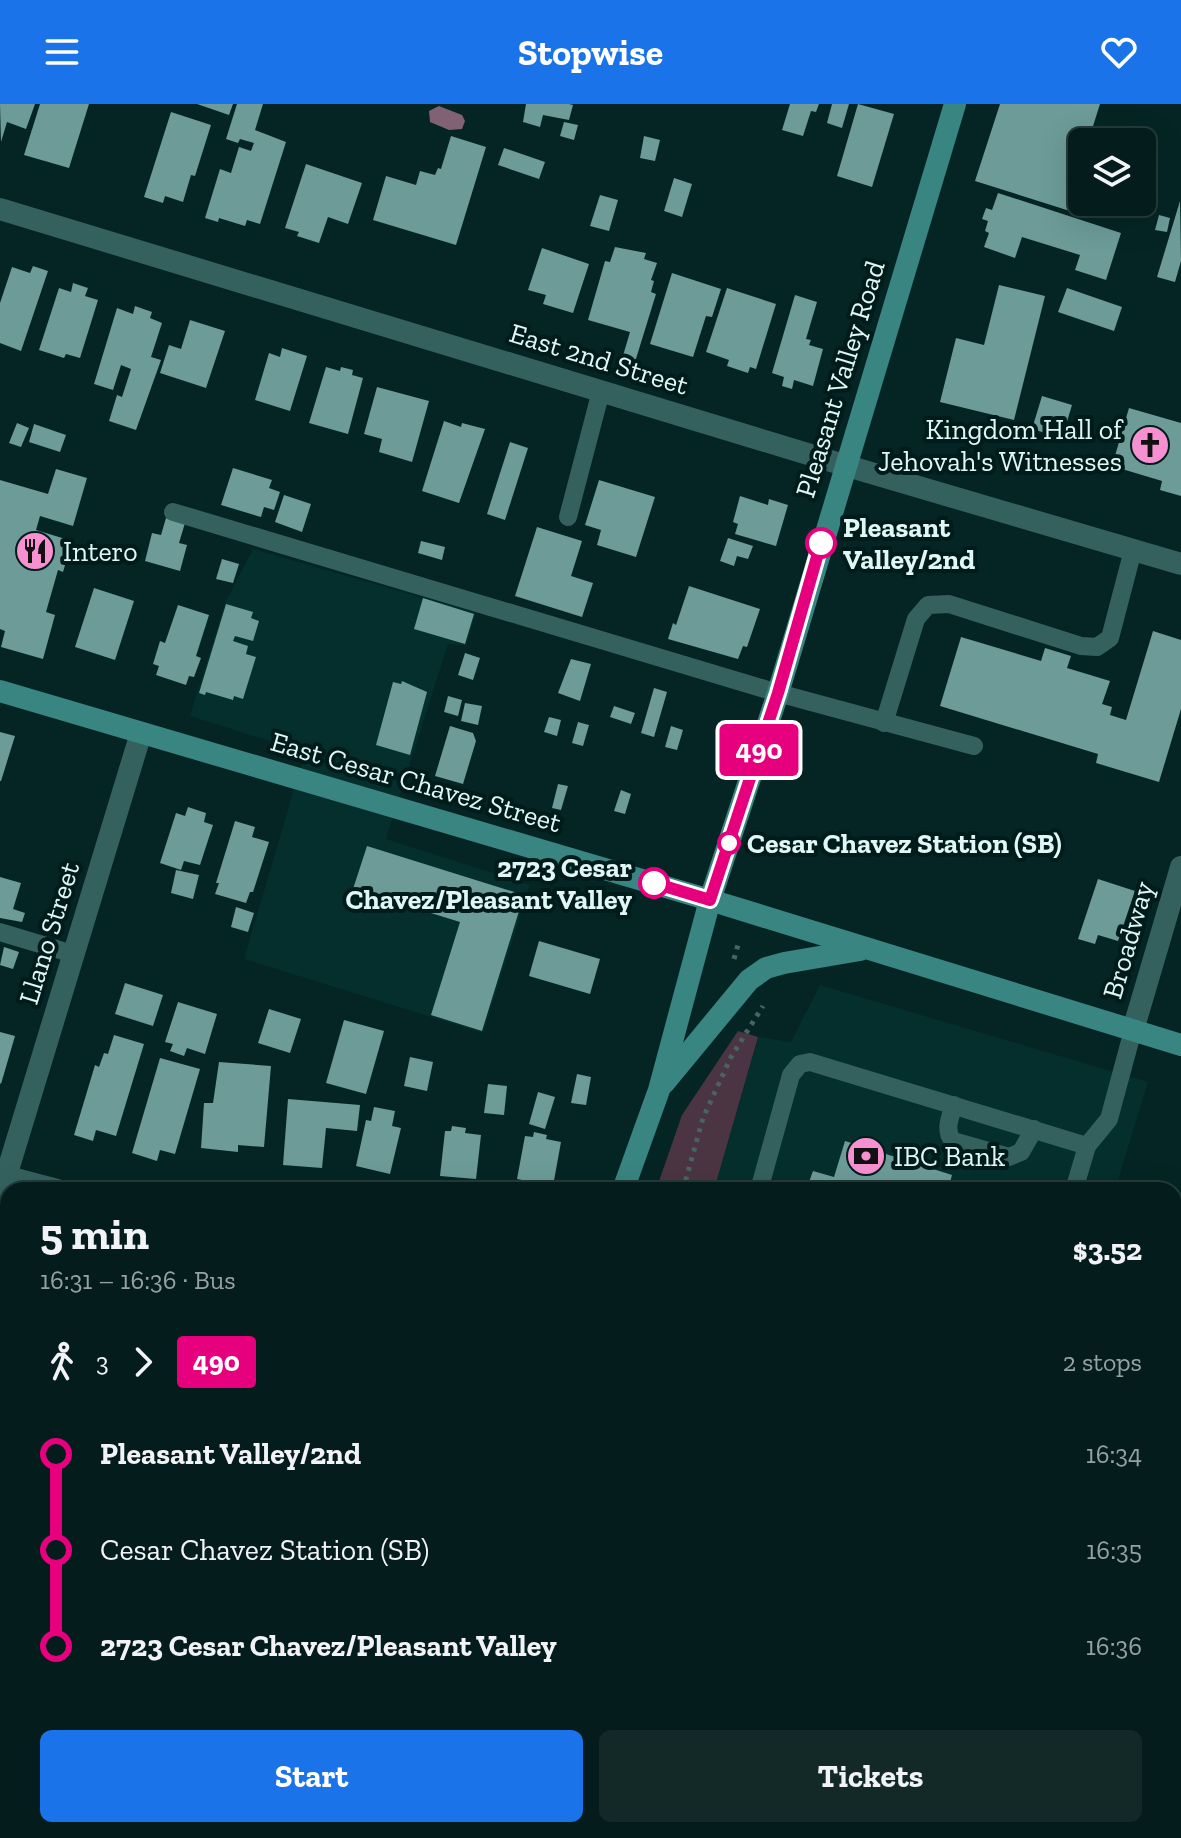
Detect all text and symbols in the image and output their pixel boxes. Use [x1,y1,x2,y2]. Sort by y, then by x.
icon: menu [40,30,84,74]
icon: heart [1097,30,1141,74]
text: Stopwise [518,31,663,74]
map controls [1068,128,1156,216]
button: layers [1068,128,1156,216]
street label: Pleasant Valley Road [788,257,892,501]
street label: East 2nd Street [506,316,693,402]
place label: Kingdom Hall of Jehovah's Witnesses [878,413,1124,478]
church icon: Kingdom Hall of Jehovah's Witnesses [1129,424,1171,466]
place label: Pleasant Valley/2nd [843,511,975,576]
marker: Pleasant Valley/2nd [806,528,836,558]
restaurant icon: Intero [14,530,56,572]
place label: Intero [63,535,138,568]
line badge: 490 [713,724,805,776]
street label: East Cesar Chavez Street [267,725,566,839]
text: 490 [735,733,783,766]
place label: Cesar Chavez Station (SB) [747,827,1062,860]
marker: Cesar Chavez Station (SB) [718,832,740,854]
place label: 2723 Cesar Chavez/Pleasant Valley [346,851,632,916]
street label: Llano Street [12,857,86,1008]
marker: 2723 Cesar Chavez/Pleasant Valley [639,868,669,898]
street label: Broadway [1096,877,1161,1002]
bank icon: IBC Bank [845,1135,887,1177]
place label: IBC Bank [894,1140,1006,1173]
text: 5 min [40,1207,149,1260]
text: $3.52 [1073,1232,1142,1268]
text: 16:31 – 16:36 · Bus [40,1264,236,1296]
icon: walk [40,1340,84,1384]
icon: forward [121,1340,165,1384]
text: 490 [193,1345,240,1378]
text: 3 [96,1346,109,1378]
text: 2 stops [1063,1346,1142,1378]
text: Pleasant Valley/2nd [100,1436,361,1472]
text: 16:34 [1086,1438,1142,1470]
text: Cesar Chavez Station (SB) [100,1532,429,1568]
text: 16:35 [1086,1534,1142,1566]
text: 2723 Cesar Chavez/Pleasant Valley [100,1628,557,1664]
text: 16:36 [1086,1630,1142,1662]
button: Start [40,1730,583,1822]
button: Tickets [599,1730,1142,1822]

